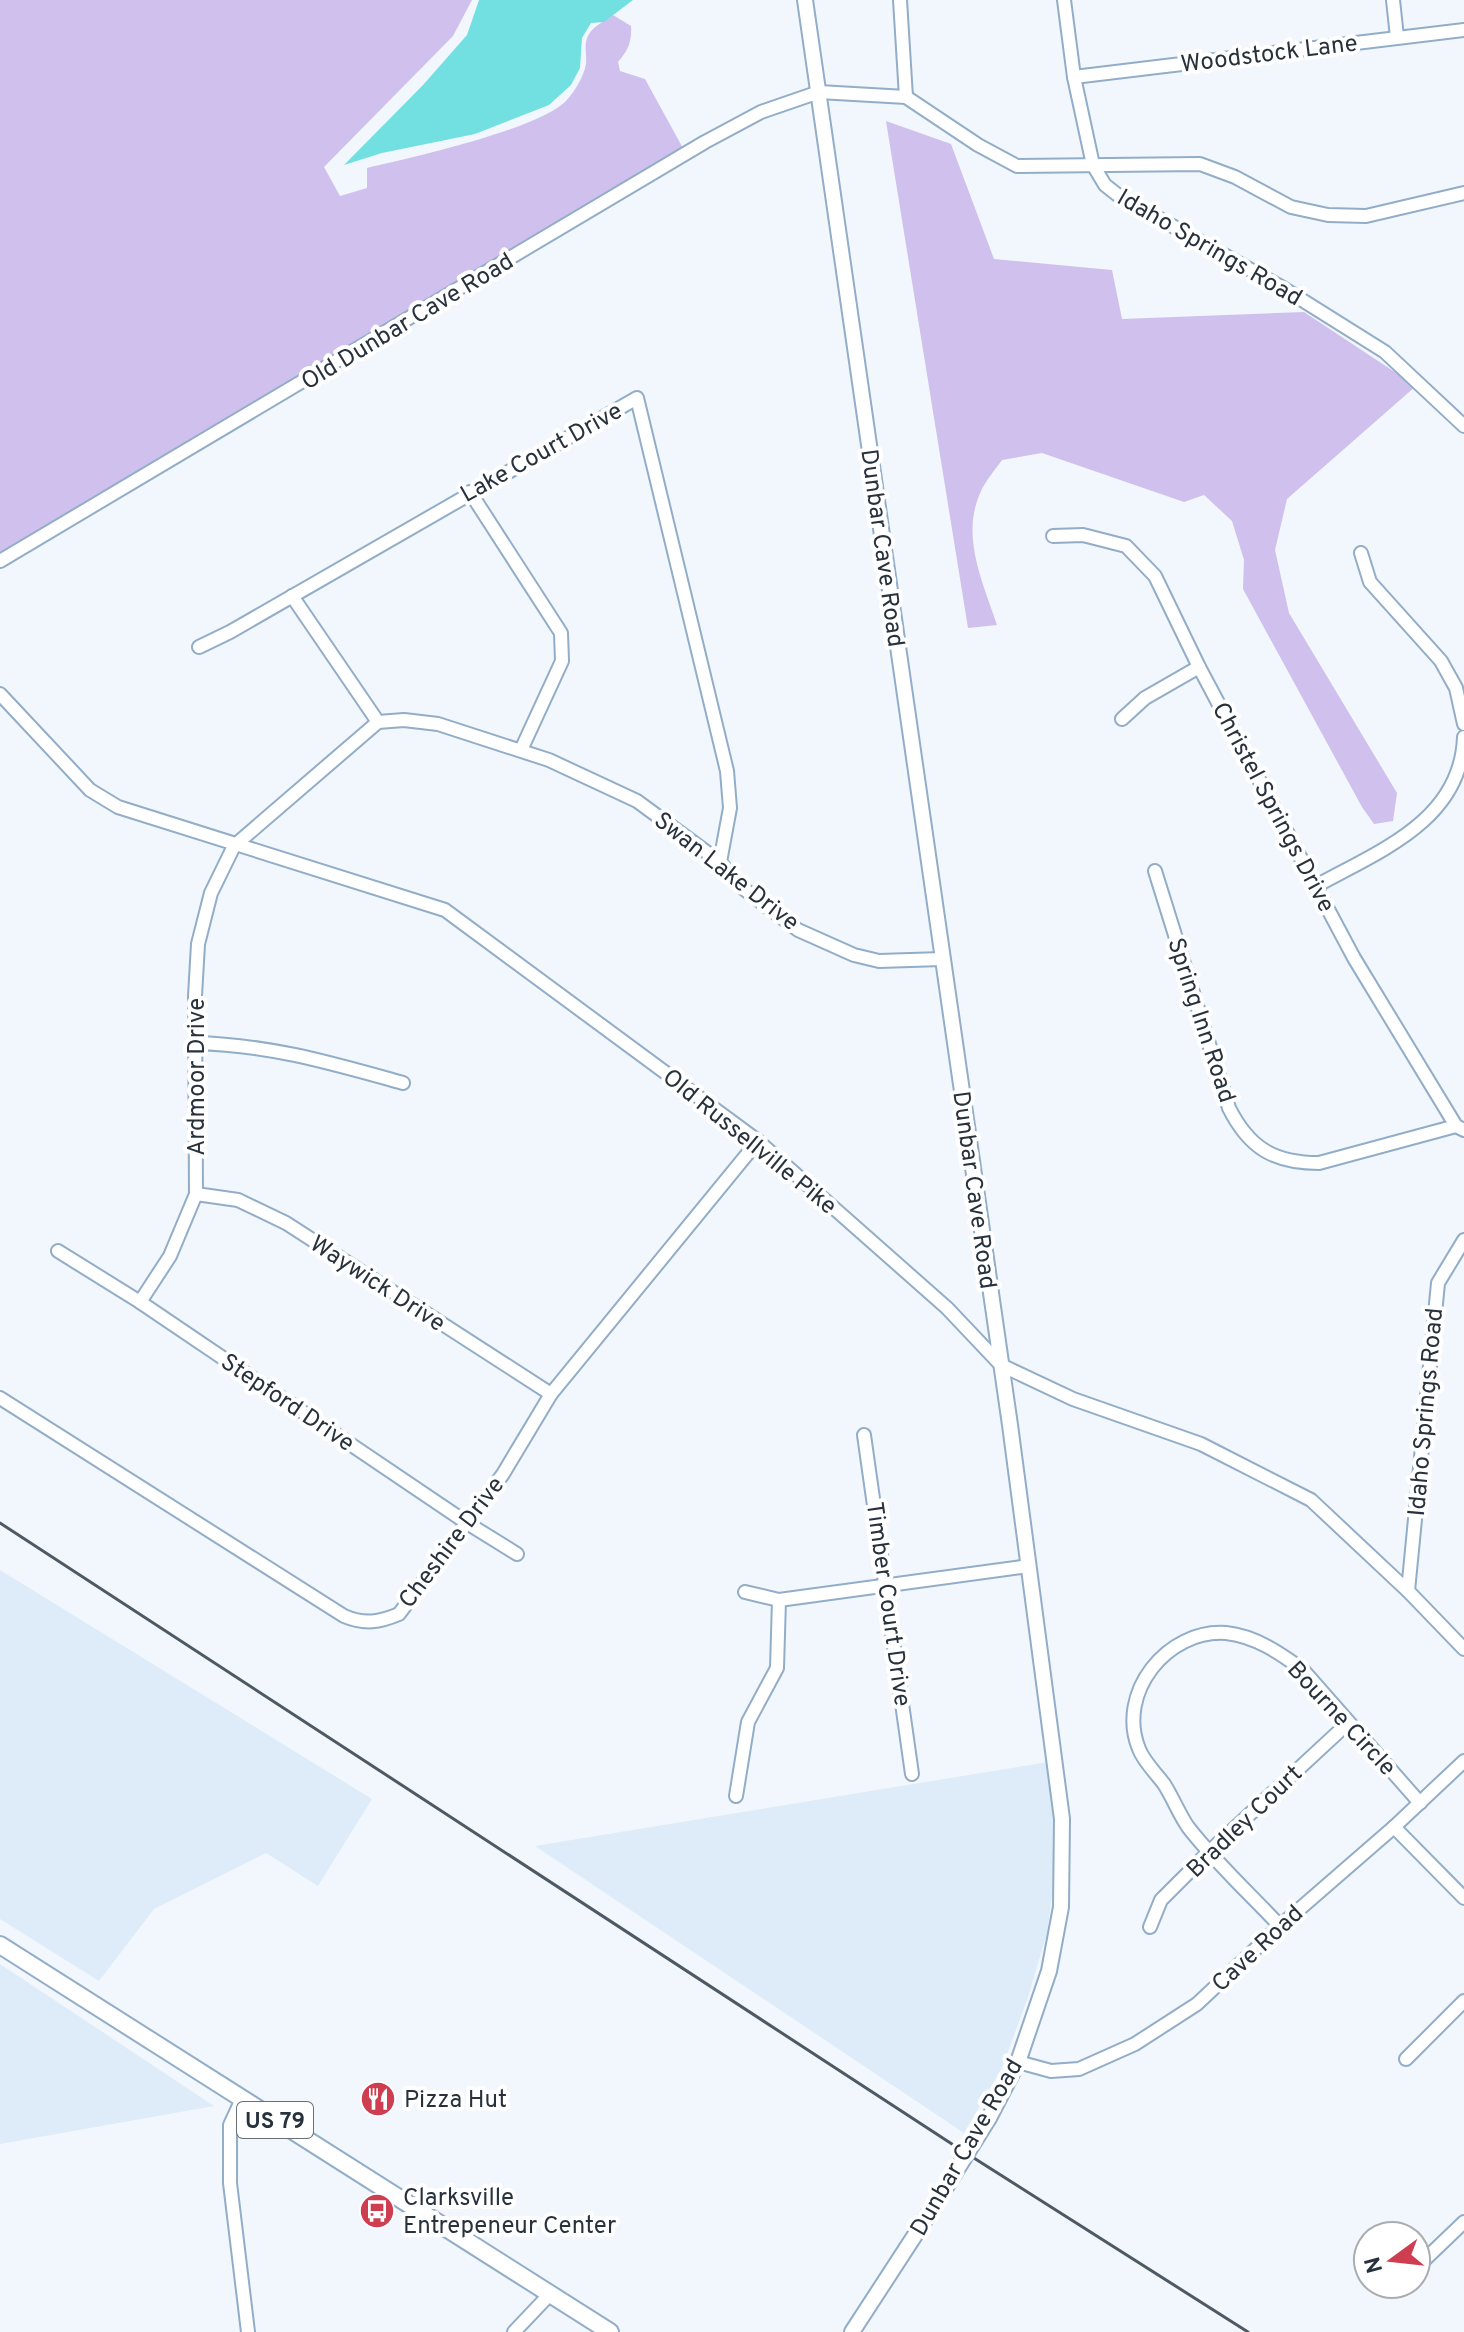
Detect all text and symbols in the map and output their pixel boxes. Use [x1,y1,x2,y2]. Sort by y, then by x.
street label: Woodstock Lane [1179,29,1359,81]
street label: Idaho Springs Road [1111,184,1307,314]
street label: Old Dunbar Cave Road [296,247,520,398]
street label: Lake Court Drive [456,397,628,511]
street label: Dunbar Cave Road [852,447,910,649]
street label: Christel Springs Drive [1204,698,1340,918]
street label: Swan Lake Drive [647,807,804,939]
street label: Spring Inn Road [1159,934,1241,1107]
street label: Ardmoor Drive [183,998,213,1156]
street label: Old Russellville Pike [656,1063,842,1222]
street label: Dunbar Cave Road [944,1089,1002,1291]
street label: Waywick Drive [304,1230,450,1340]
street label: Idaho Springs Road [1403,1307,1451,1517]
street label: Stepford Drive [214,1348,359,1459]
street label: Cheshire Drive [393,1471,512,1615]
street label: Timber Court Drive [858,1500,916,1709]
street label: Bourne Circle [1280,1656,1401,1783]
street label: Bradley Court [1181,1760,1310,1885]
street label: Cave Road [1206,1899,1310,1999]
street label: Dunbar Cave Road [905,2054,1031,2242]
restaurant icon: Pizza Hut [359,2080,397,2118]
place label: Pizza Hut [404,2086,507,2116]
road number: US 79 [237,2102,313,2138]
place label: Clarksville Entrepeneur Center [403,2184,616,2242]
bus stop icon: Clarksville Entrepeneur Center [358,2192,396,2230]
north arrow [1352,2220,1432,2300]
text: N [1360,2253,1390,2276]

